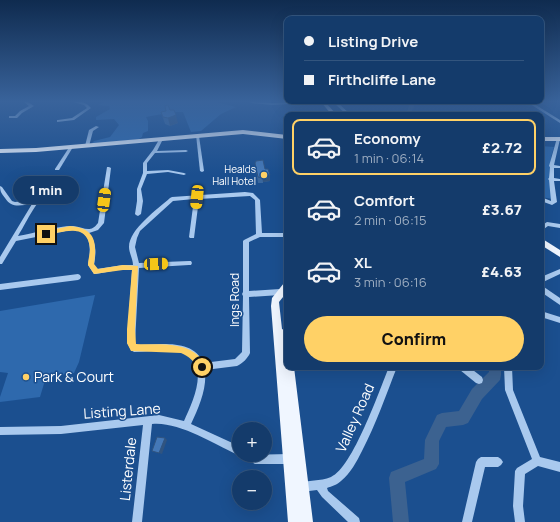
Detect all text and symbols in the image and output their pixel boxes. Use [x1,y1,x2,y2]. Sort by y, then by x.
text: Listing Drive [328,31,418,52]
text: Firthcliffe Lane [328,69,436,90]
text: Economy [354,128,421,149]
icon: car [306,129,342,165]
text: £2.72 [482,137,522,158]
text: 1 min · 06:14 [354,149,424,167]
place label: Healds Hall Hotel [212,162,256,188]
marker: Healds Hall Hotel [259,170,269,180]
callout: 1 min [13,176,79,204]
text: 1 min [30,181,62,199]
car [190,184,204,210]
car [96,187,112,213]
text: Comfort [354,190,415,211]
icon: car [306,191,342,227]
text: £3.67 [482,199,522,220]
text: 2 min · 06:15 [354,211,426,229]
route end [37,225,55,243]
text: XL [354,252,372,273]
icon: car [306,253,342,289]
car [144,257,168,271]
text: £4.63 [482,261,522,282]
street label: Ings Road [226,273,243,327]
text: 3 min · 06:16 [354,273,427,291]
button: Confirm [304,316,524,362]
route start [193,358,211,376]
place label: Park & Court [34,367,114,386]
marker: Park & Court [21,372,31,382]
street label: Valley Road [331,380,378,455]
street label: Listing Lane [83,398,161,423]
map controls [232,422,272,510]
button: + [232,422,272,462]
street label: Listerdale [115,436,140,502]
button: − [232,470,272,510]

